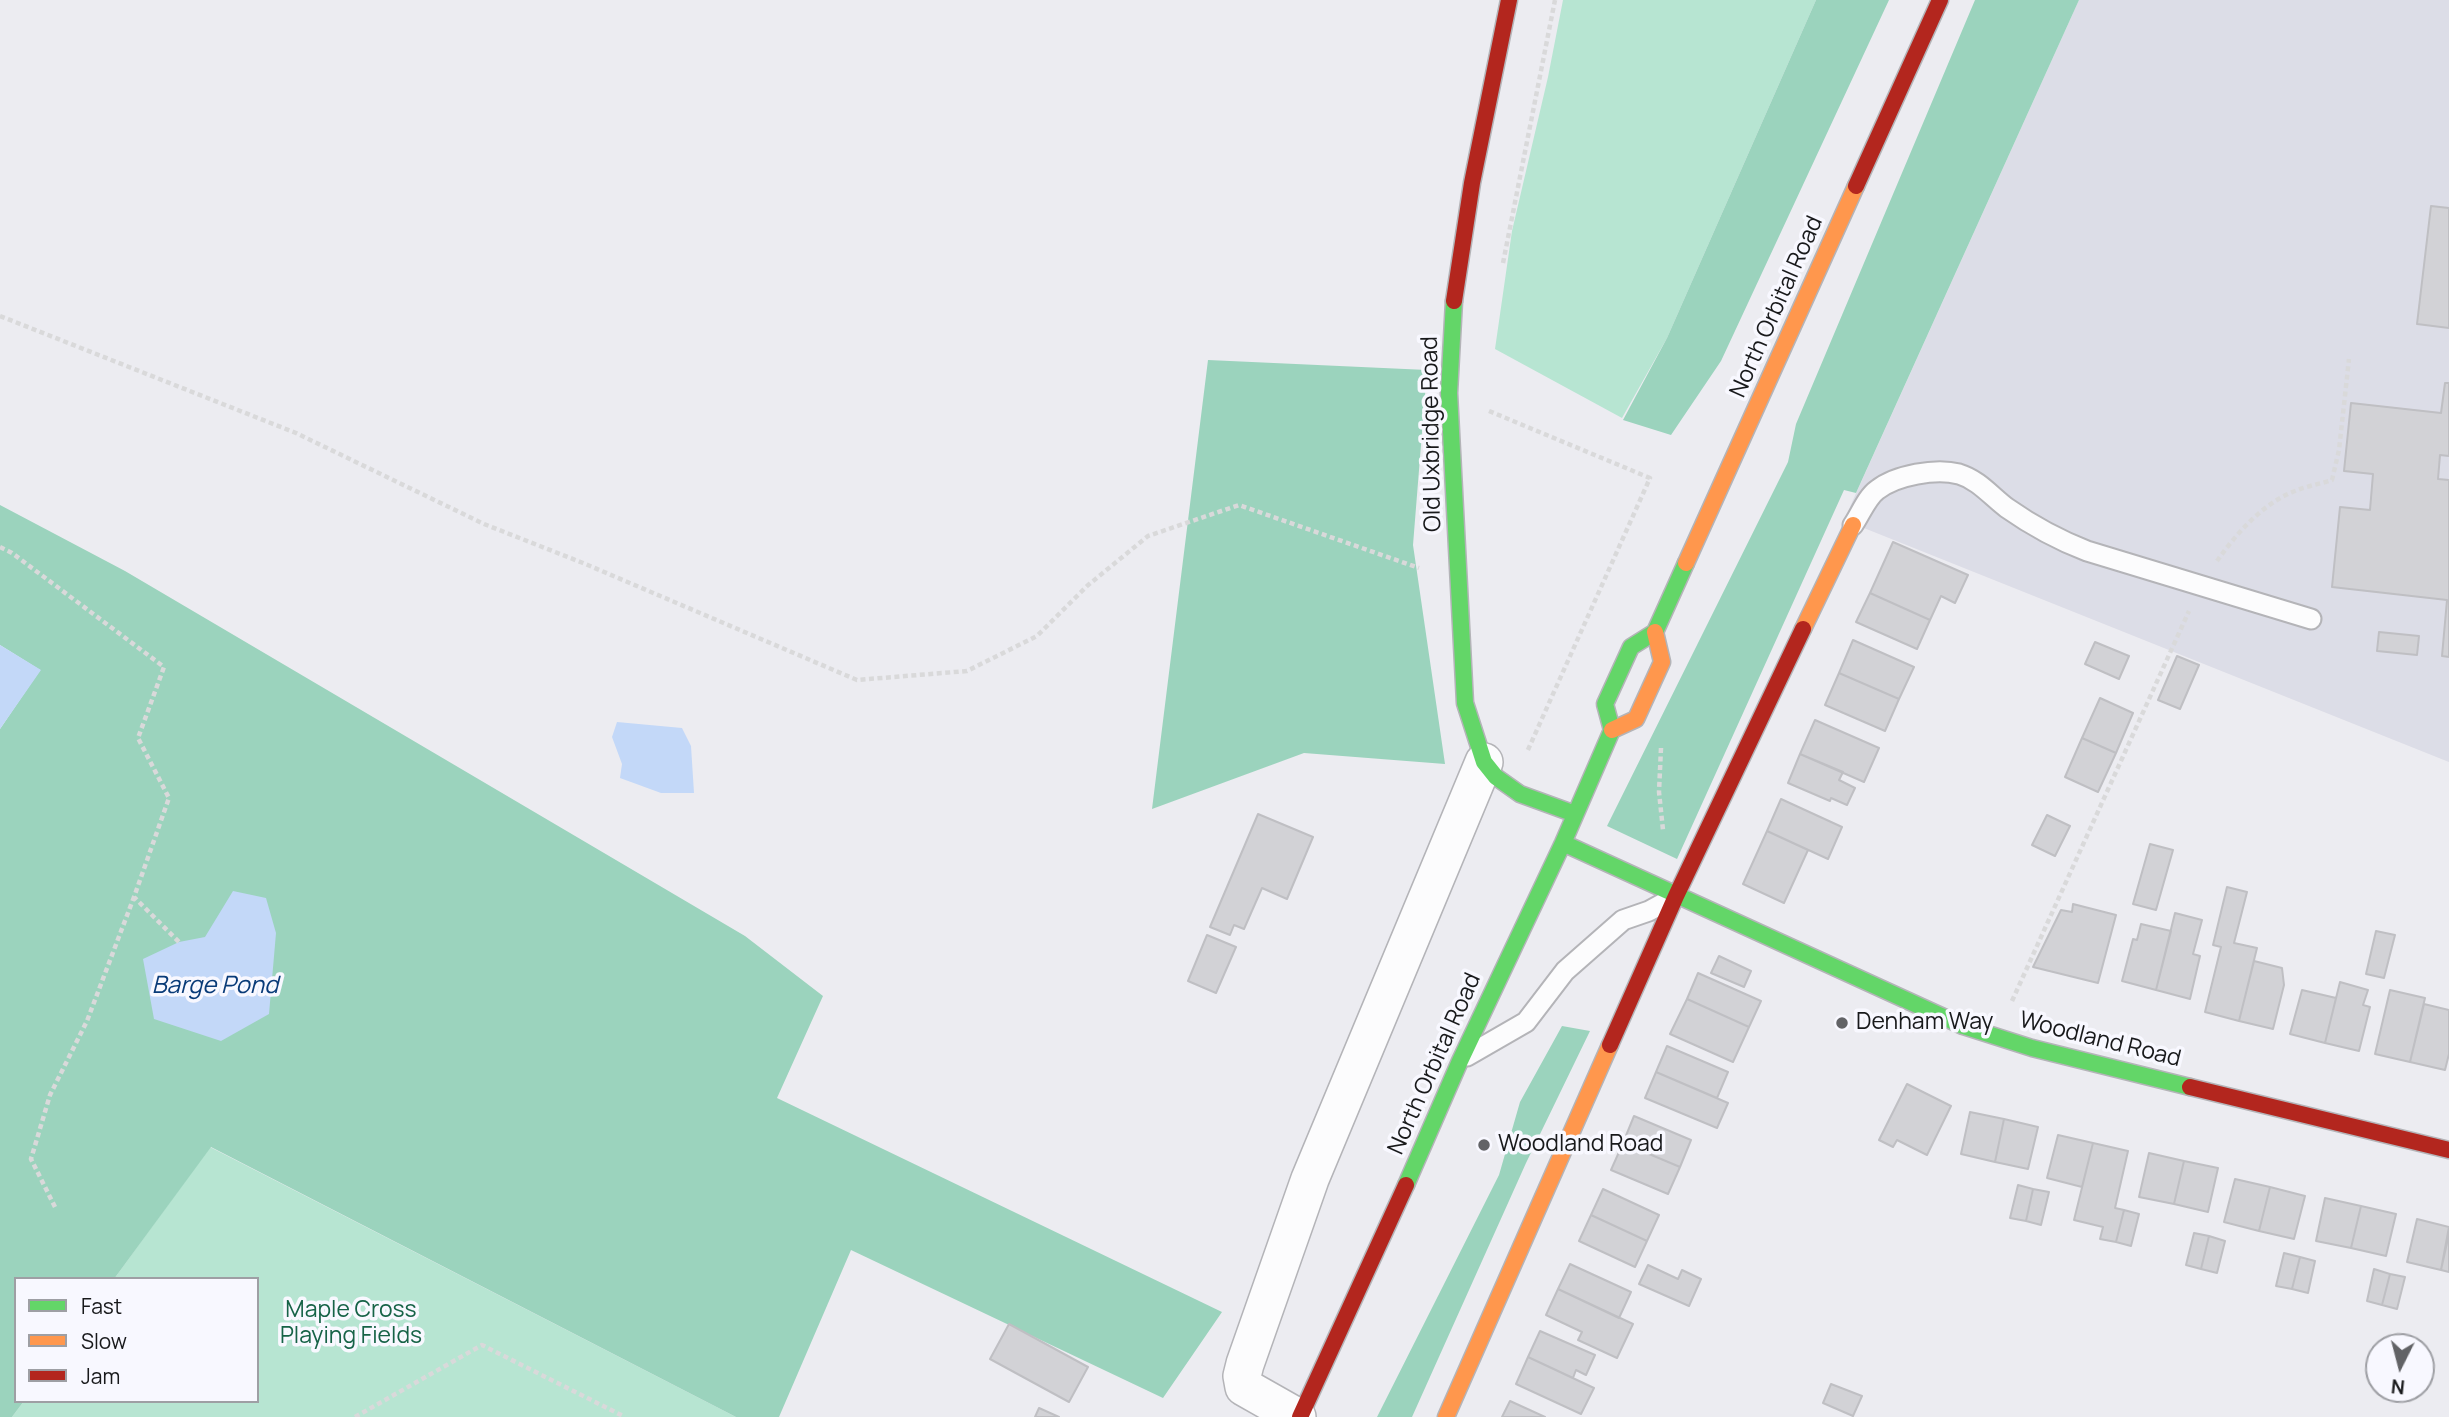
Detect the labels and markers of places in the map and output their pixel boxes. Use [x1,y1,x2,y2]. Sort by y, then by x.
place label: Denham Way [1856,1009,1993,1037]
marker: Denham Way [1834,1015,1850,1031]
place label: Woodland Road [1498,1131,1663,1159]
marker: Woodland Road [1476,1137,1492,1153]

